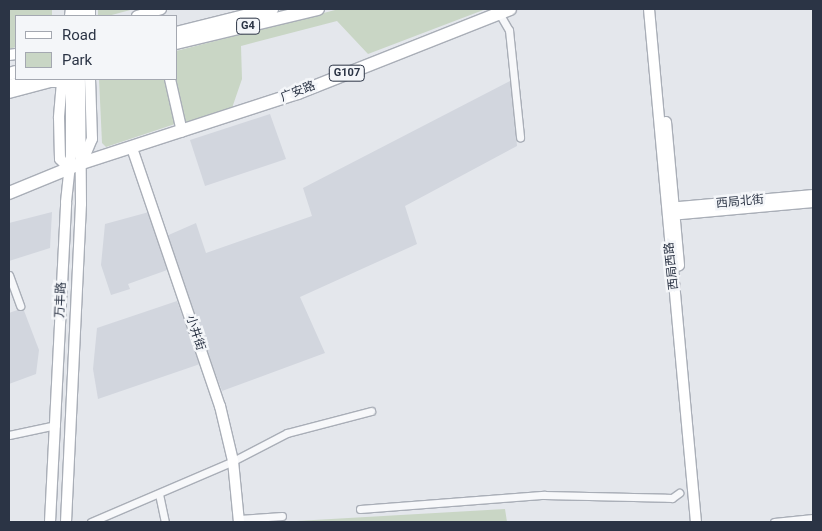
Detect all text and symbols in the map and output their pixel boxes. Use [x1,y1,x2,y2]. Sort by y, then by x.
legend [15,15,178,80]
road number: G4 [236,18,260,34]
text: Road [62,26,96,44]
text: Park [62,51,92,69]
road number: G107 [328,64,366,82]
street label: 广安路 [279,79,317,105]
street label: 西局北街 [715,193,765,211]
street label: 西局西路 [662,241,682,291]
street label: 万丰路 [53,282,69,318]
street label: 小井街 [183,314,207,352]

